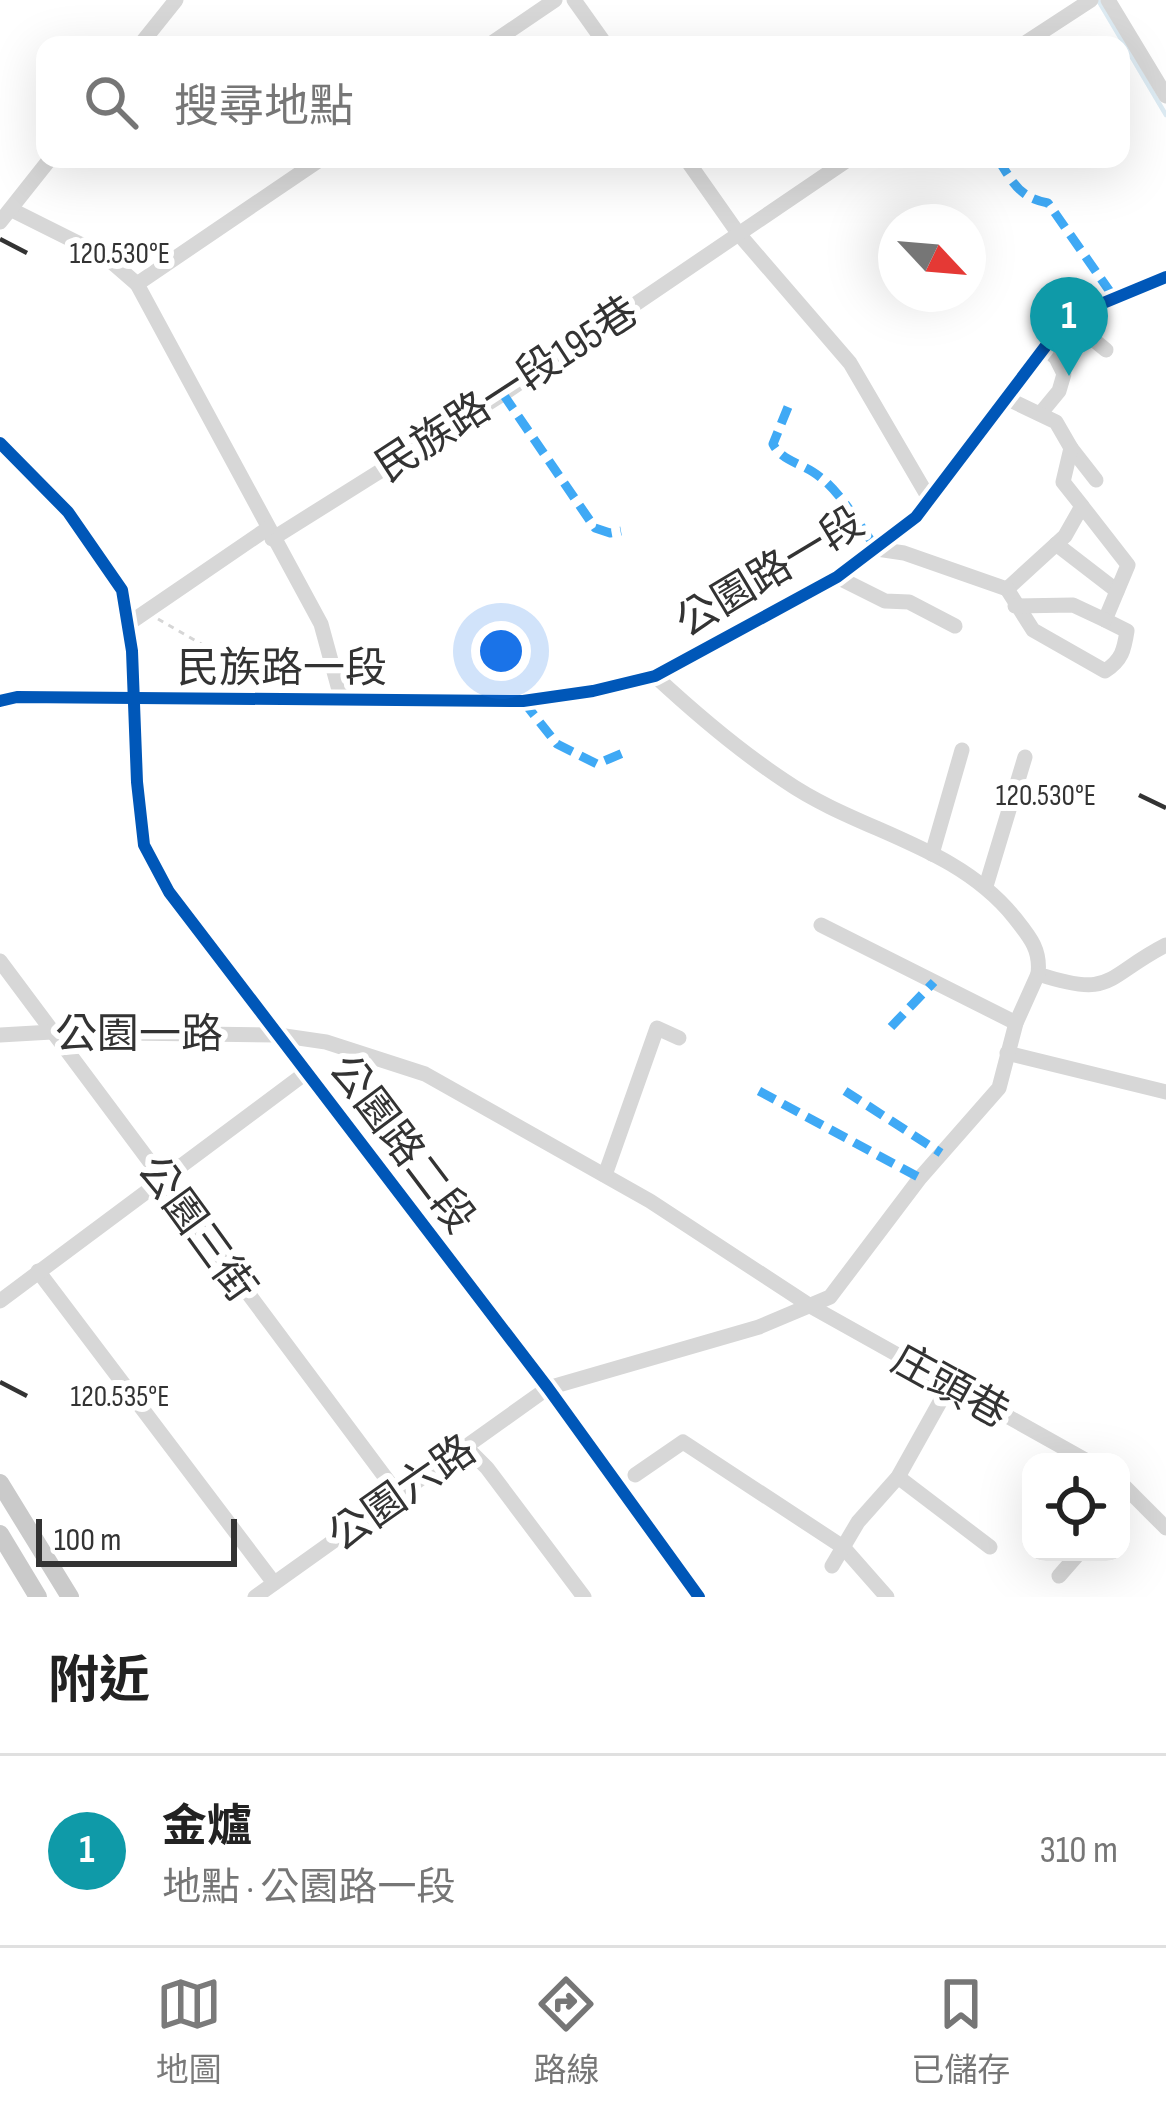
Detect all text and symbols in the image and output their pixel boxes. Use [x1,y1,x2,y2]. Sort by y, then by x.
search box [36,36,1130,168]
icon: search [78,69,144,135]
text: 搜尋地點 [174,80,354,135]
north arrow [878,204,986,312]
text: 120.530°E [70,236,170,272]
pin: 1 [1030,277,1108,376]
street label: 民族路一段195巷 [367,286,648,494]
street label: 公園路一段 [667,497,873,649]
your location [471,621,531,681]
street label: 民族路一段 [177,644,387,695]
text: 120.530°E [996,778,1096,814]
street label: 公園一路 [55,1010,223,1061]
street label: 公園路二段 [317,1045,485,1244]
street label: 公園三街 [126,1147,266,1312]
street label: 庄頭巷 [882,1334,1017,1440]
text: 120.535°E [70,1379,170,1415]
street label: 公園六路 [319,1425,486,1563]
map controls [1022,1453,1130,1561]
button: locate [1022,1453,1130,1561]
scale bar [36,1513,237,1566]
text: 100 m [54,1520,121,1560]
text: 附近 [48,1651,150,1712]
text: 金爐 [162,1800,252,1855]
text: 1 [79,1827,95,1874]
text: 310 m [1039,1827,1118,1874]
text: 地點 · 公園路一段 [162,1865,455,1912]
tab: 地圖 [156,1971,222,2091]
tab: 路線 [533,1971,599,2091]
tab: 已儲存 [911,1971,1010,2091]

